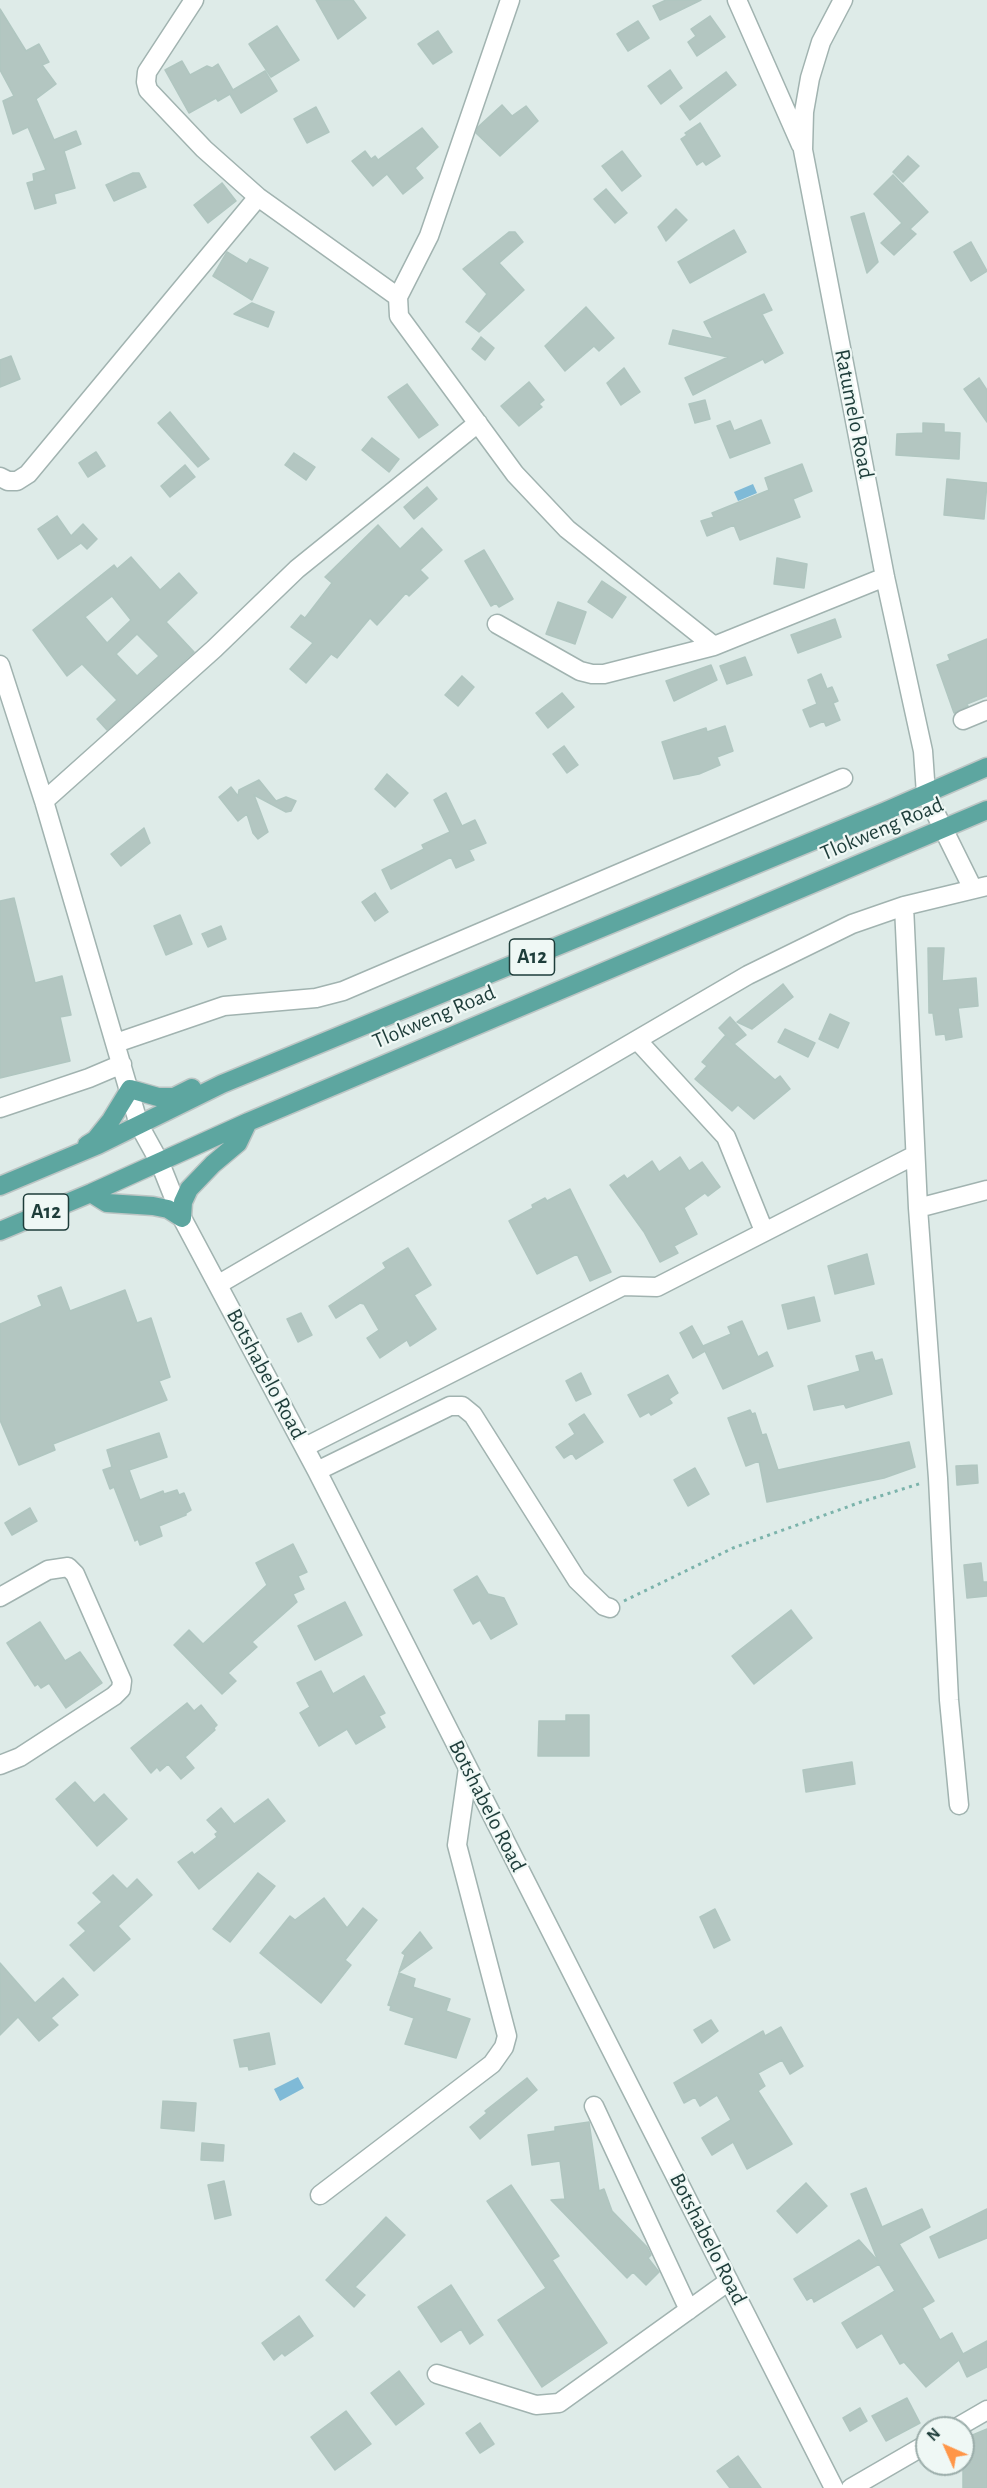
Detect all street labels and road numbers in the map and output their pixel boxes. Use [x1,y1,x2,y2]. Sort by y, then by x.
street label: Ratumelo Road [829,347,879,481]
street label: Tlokweng Road [817,791,947,867]
road number: A12 [510,939,554,975]
street label: Tlokweng Road [369,979,499,1055]
road number: A12 [24,1194,68,1230]
street label: Botshabelo Road [220,1304,312,1444]
street label: Botshabelo Road [442,1736,532,1876]
street label: Botshabelo Road [663,2169,753,2309]

